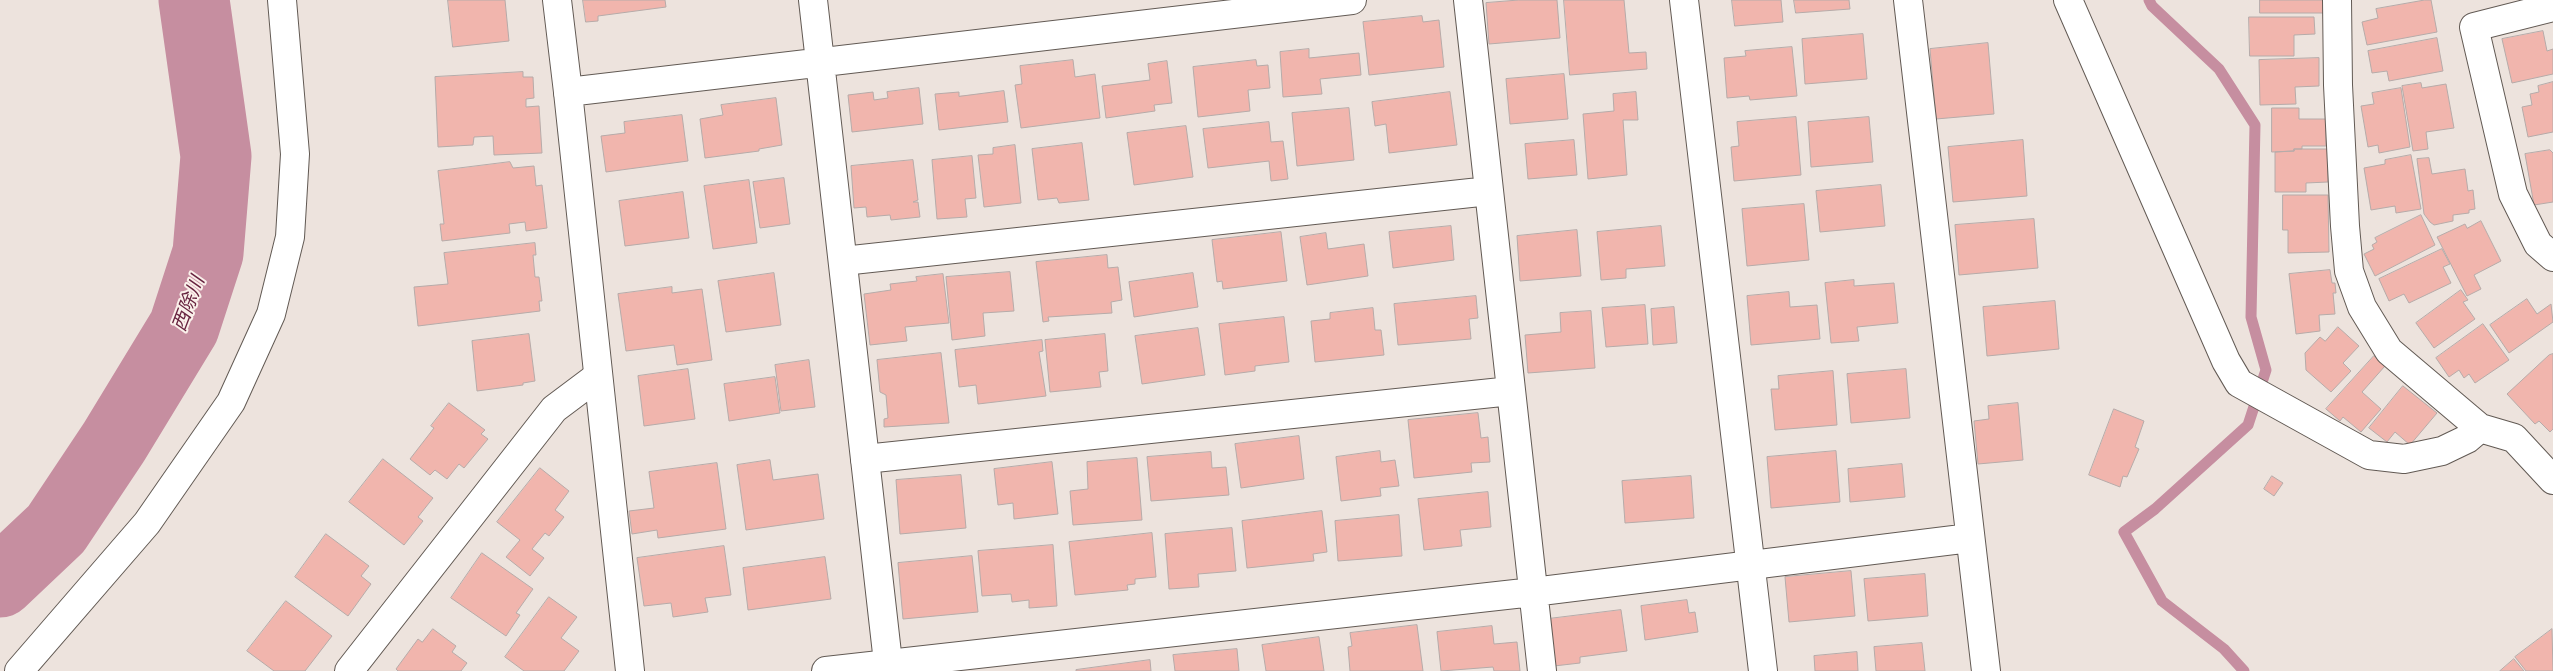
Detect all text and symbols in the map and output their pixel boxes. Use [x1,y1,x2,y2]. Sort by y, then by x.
water label: 西除川 [168,273,210,335]

